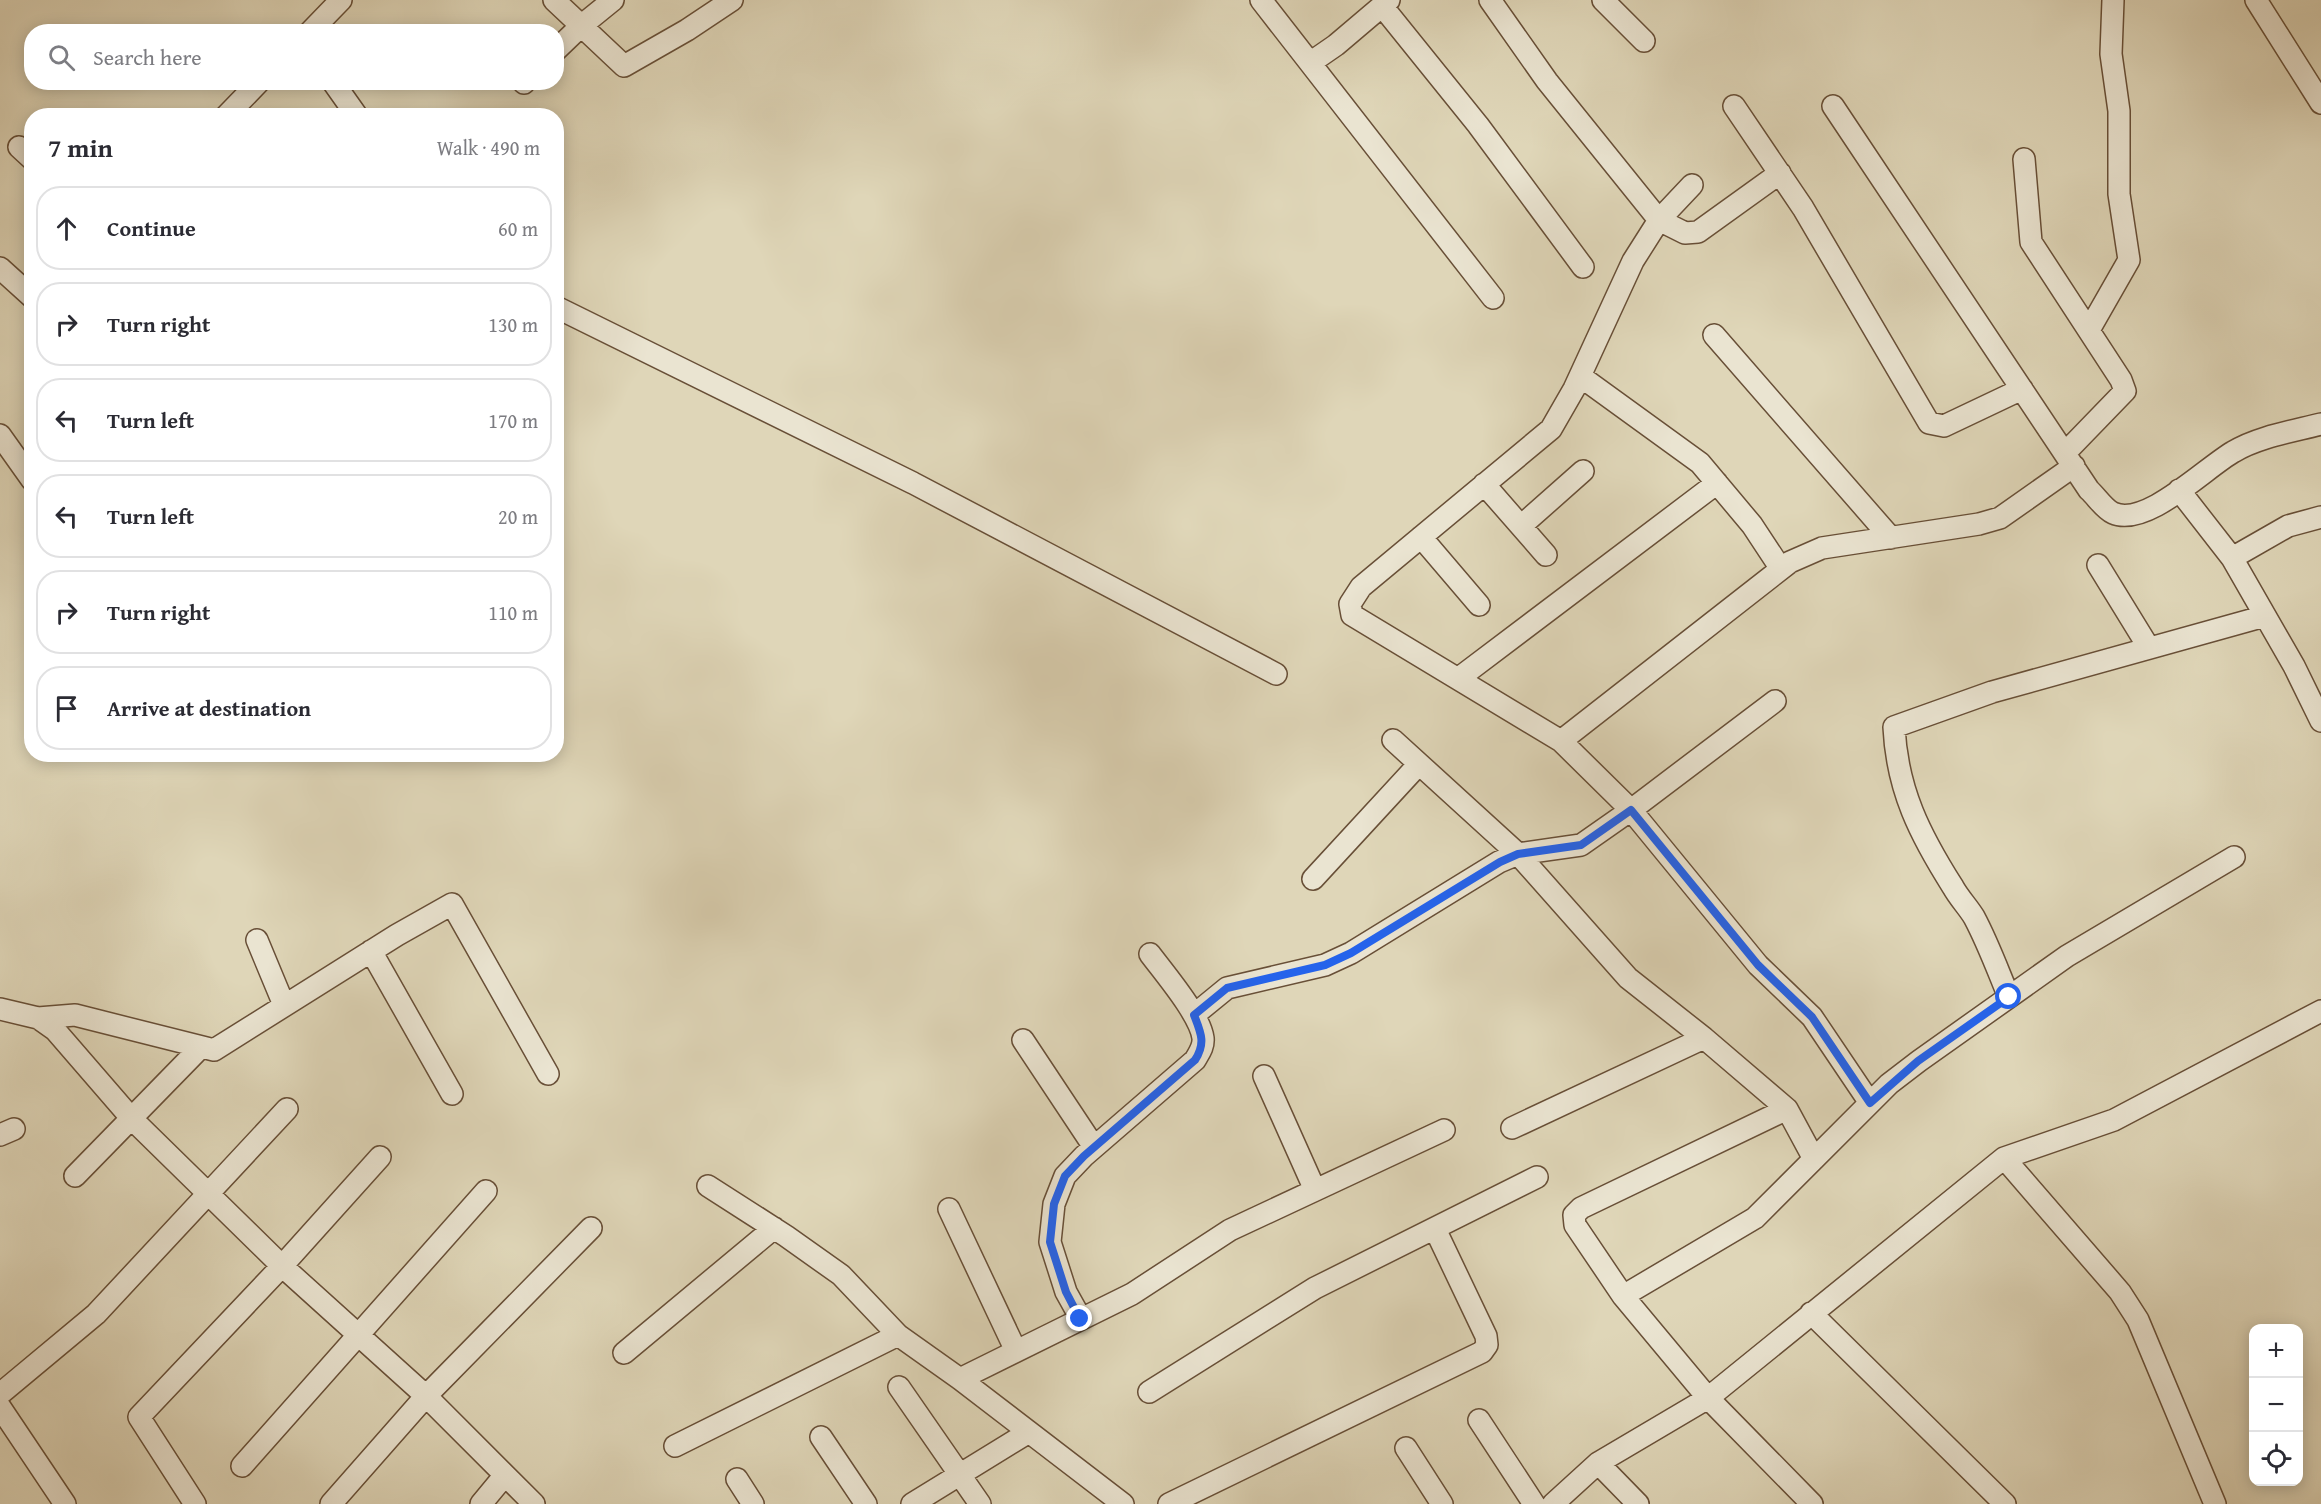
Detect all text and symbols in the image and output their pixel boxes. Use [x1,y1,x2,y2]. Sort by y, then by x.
search box [24,24,564,90]
icon: search [45,41,78,74]
text: Search here [93,41,202,73]
text: 7 min [48,128,113,167]
text: Walk · 490 m [437,133,540,162]
icon: ahead [50,212,83,245]
text: Continue [107,212,196,244]
text: 60 m [498,214,538,243]
icon: right [50,308,83,341]
text: Turn right [107,308,210,340]
text: 130 m [488,310,538,339]
icon: left [50,404,83,437]
text: Turn left [107,404,194,436]
text: 170 m [488,406,538,435]
icon: left [50,500,83,533]
text: Turn left [107,500,194,532]
text: 20 m [498,502,538,531]
icon: right [50,596,83,629]
text: Turn right [107,596,210,628]
text: 110 m [488,598,538,627]
icon: arrive [50,692,83,725]
text: Arrive at destination [107,692,311,724]
route start [1995,983,2021,1009]
route end [1066,1305,1092,1331]
map controls [2249,1324,2303,1486]
button: + [2249,1324,2303,1378]
button: − [2249,1378,2303,1432]
button: locate [2249,1432,2303,1486]

